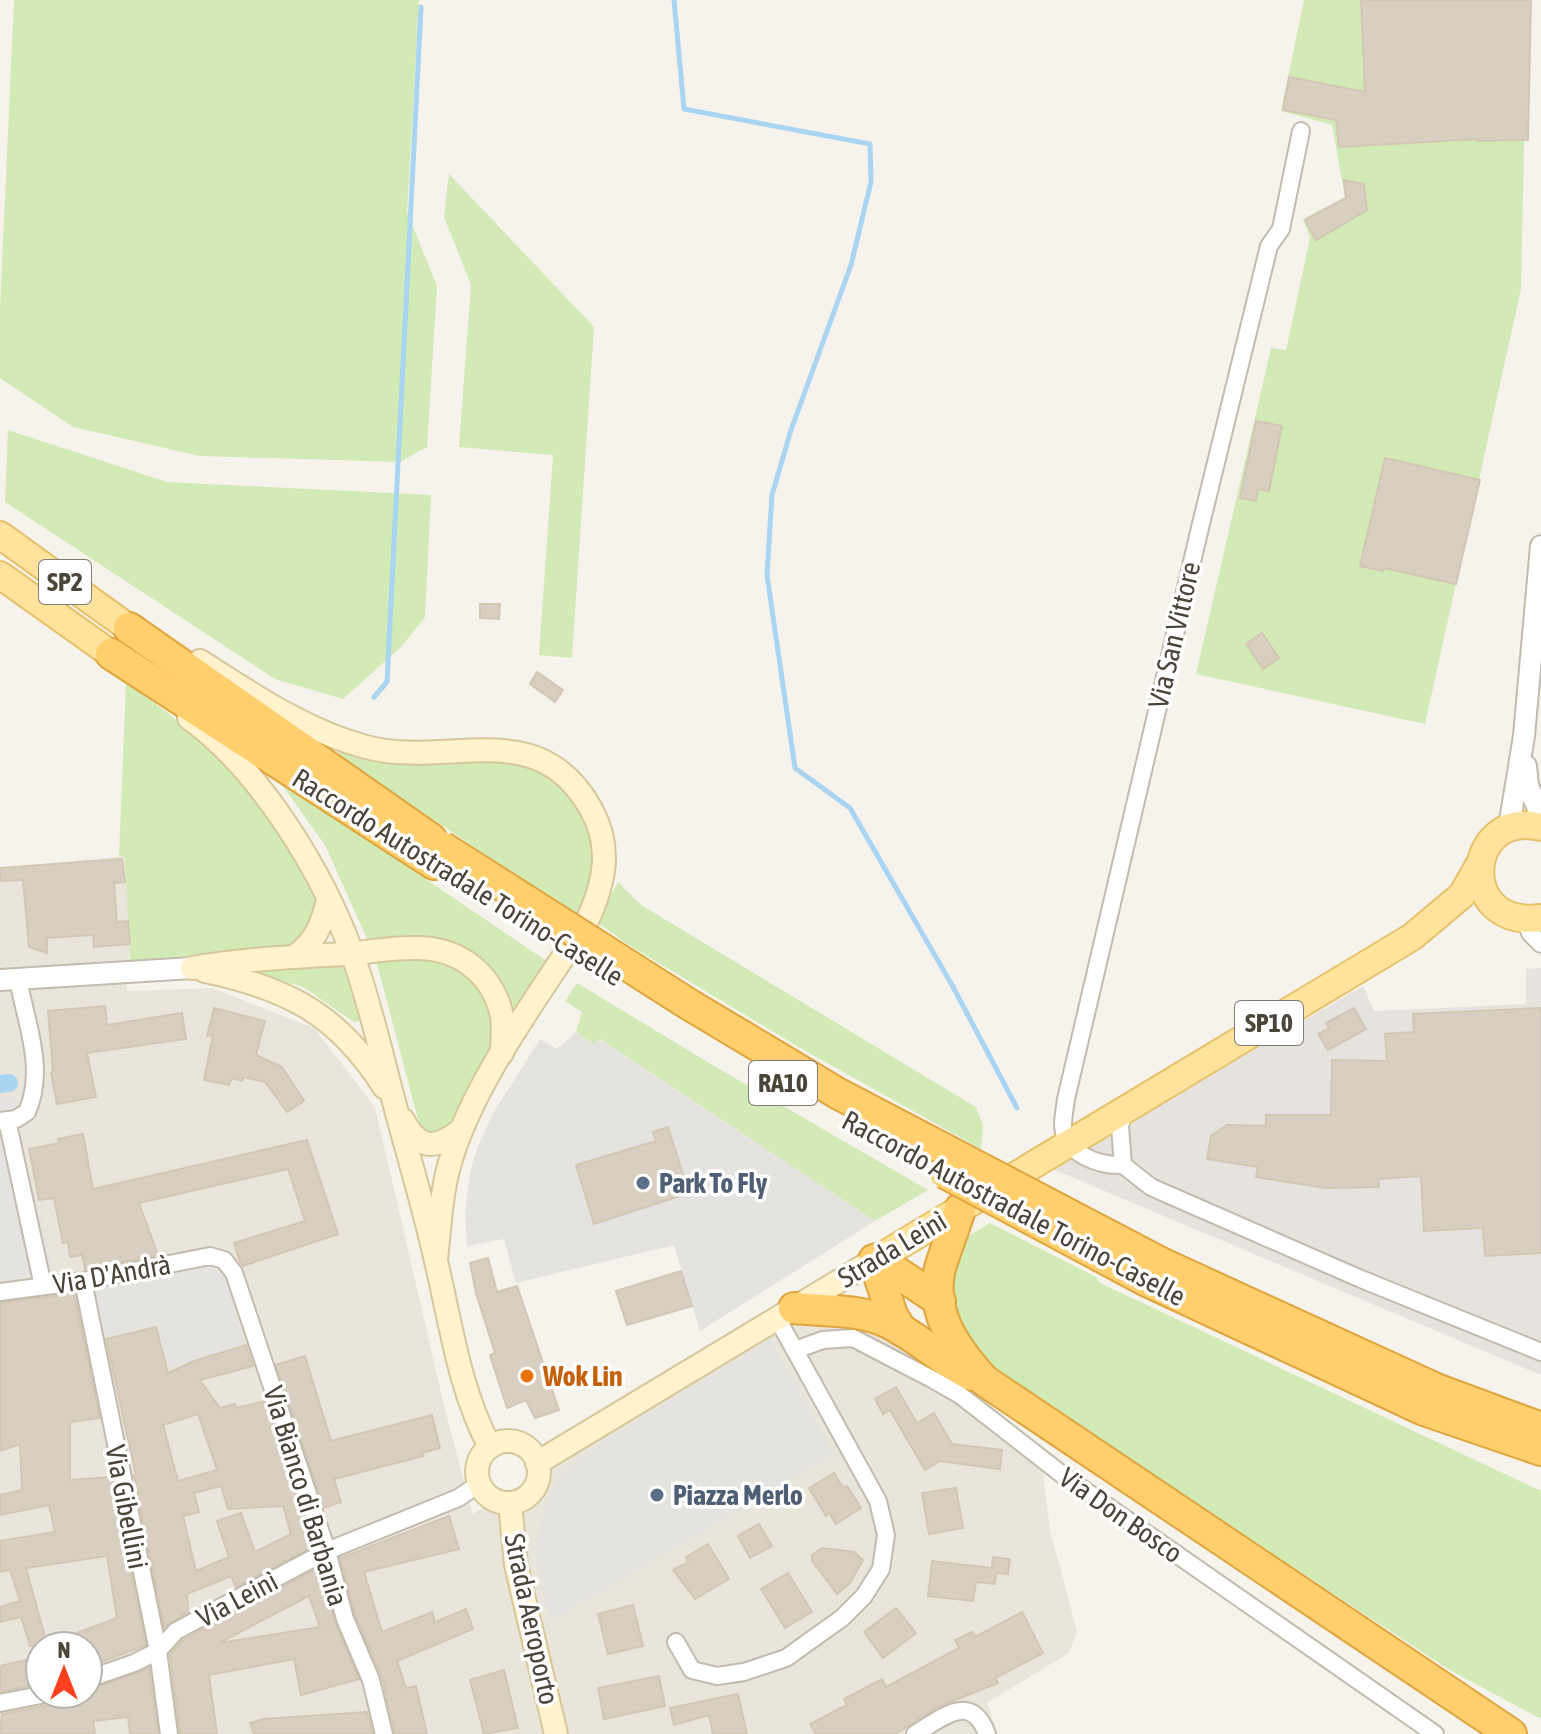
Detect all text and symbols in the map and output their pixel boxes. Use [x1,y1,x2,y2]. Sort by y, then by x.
street label: Via San Vittore [1142,559,1206,711]
road number: SP2 [39,560,91,604]
street label: Raccordo Autostradale Torino-Caselle [287,762,629,992]
road number: SP10 [1235,1001,1303,1045]
road number: RA10 [749,1061,817,1105]
street label: Raccordo Autostradale Torino-Caselle [837,1104,1191,1312]
place label: Park To Fly [659,1167,768,1199]
marker: Park To Fly [634,1174,652,1192]
street label: Strada Leinì [832,1204,952,1294]
street label: Via D'Andrà [51,1248,173,1300]
place label: Wok Lin [542,1360,623,1392]
marker: Wok Lin [518,1367,536,1385]
street label: Via Bianco di Barbania [257,1382,355,1610]
street label: Via Gibellini [99,1442,155,1572]
street label: Via Don Bosco [1053,1461,1189,1569]
place label: Piazza Merlo [673,1479,803,1511]
marker: Piazza Merlo [648,1486,666,1504]
street label: Strada Aeroporto [498,1531,566,1707]
street label: Via Leinì [191,1564,283,1634]
north arrow [24,1630,104,1710]
text: N [58,1637,70,1663]

